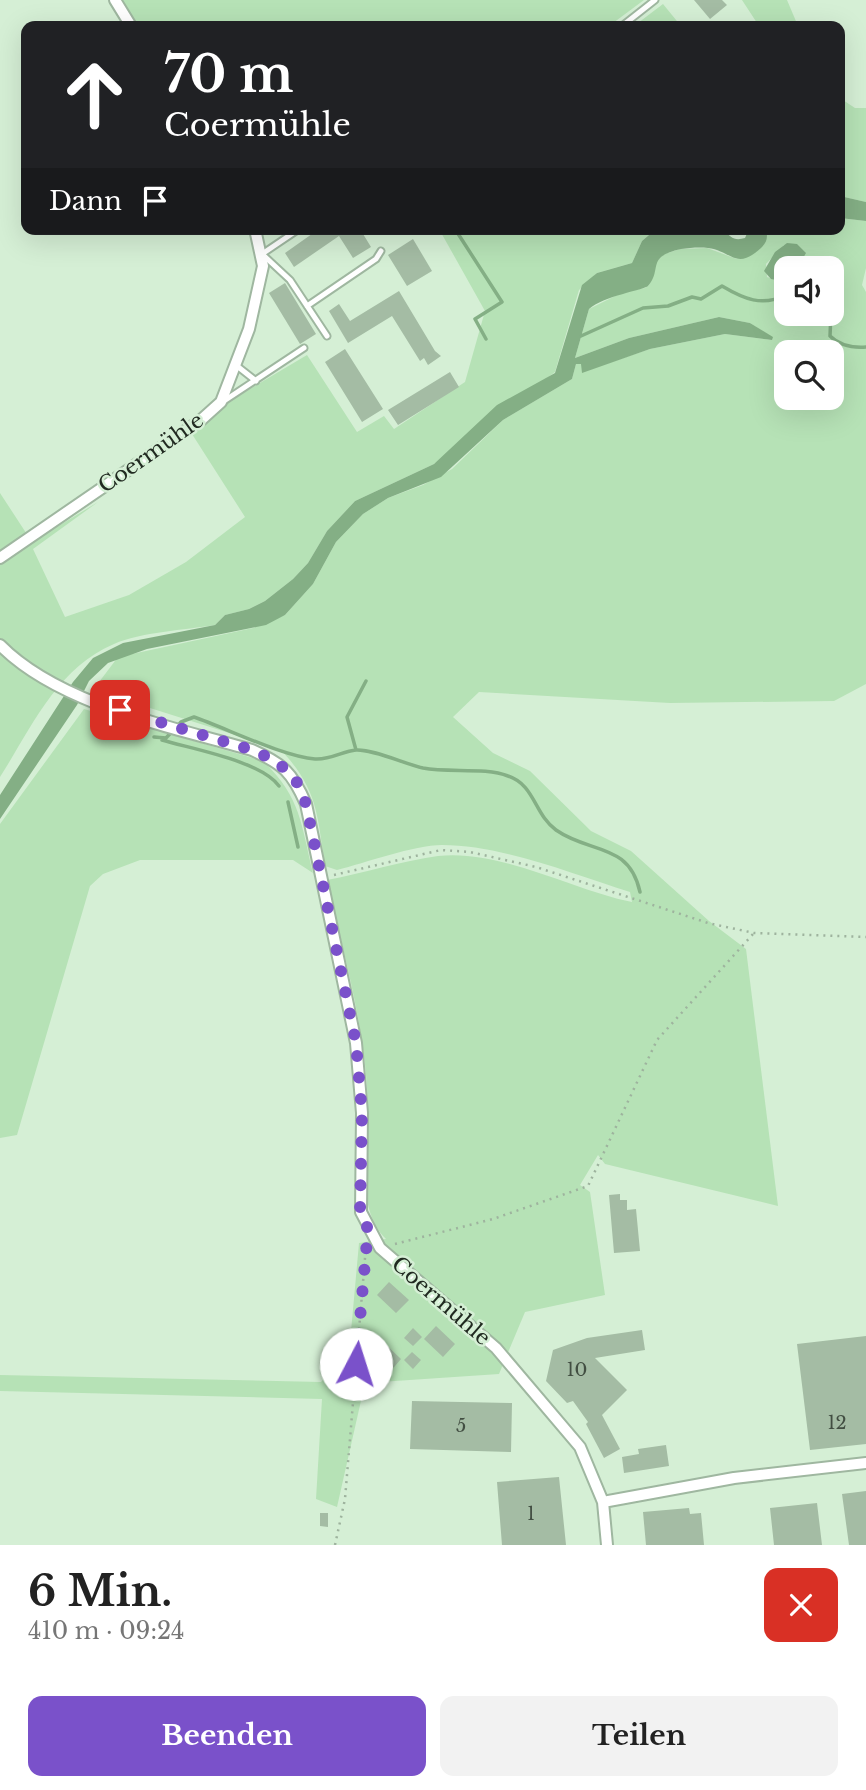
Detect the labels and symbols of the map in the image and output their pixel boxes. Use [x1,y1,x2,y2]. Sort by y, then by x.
street label: Coermühle [93,407,209,499]
pin [90,680,150,740]
street label: Coermühle [386,1251,496,1351]
position arrow [319,1327,393,1401]
house number: 10 [567,1359,587,1381]
house number: 12 [827,1412,847,1434]
house number: 5 [456,1415,466,1437]
house number: 1 [527,1503,535,1525]

